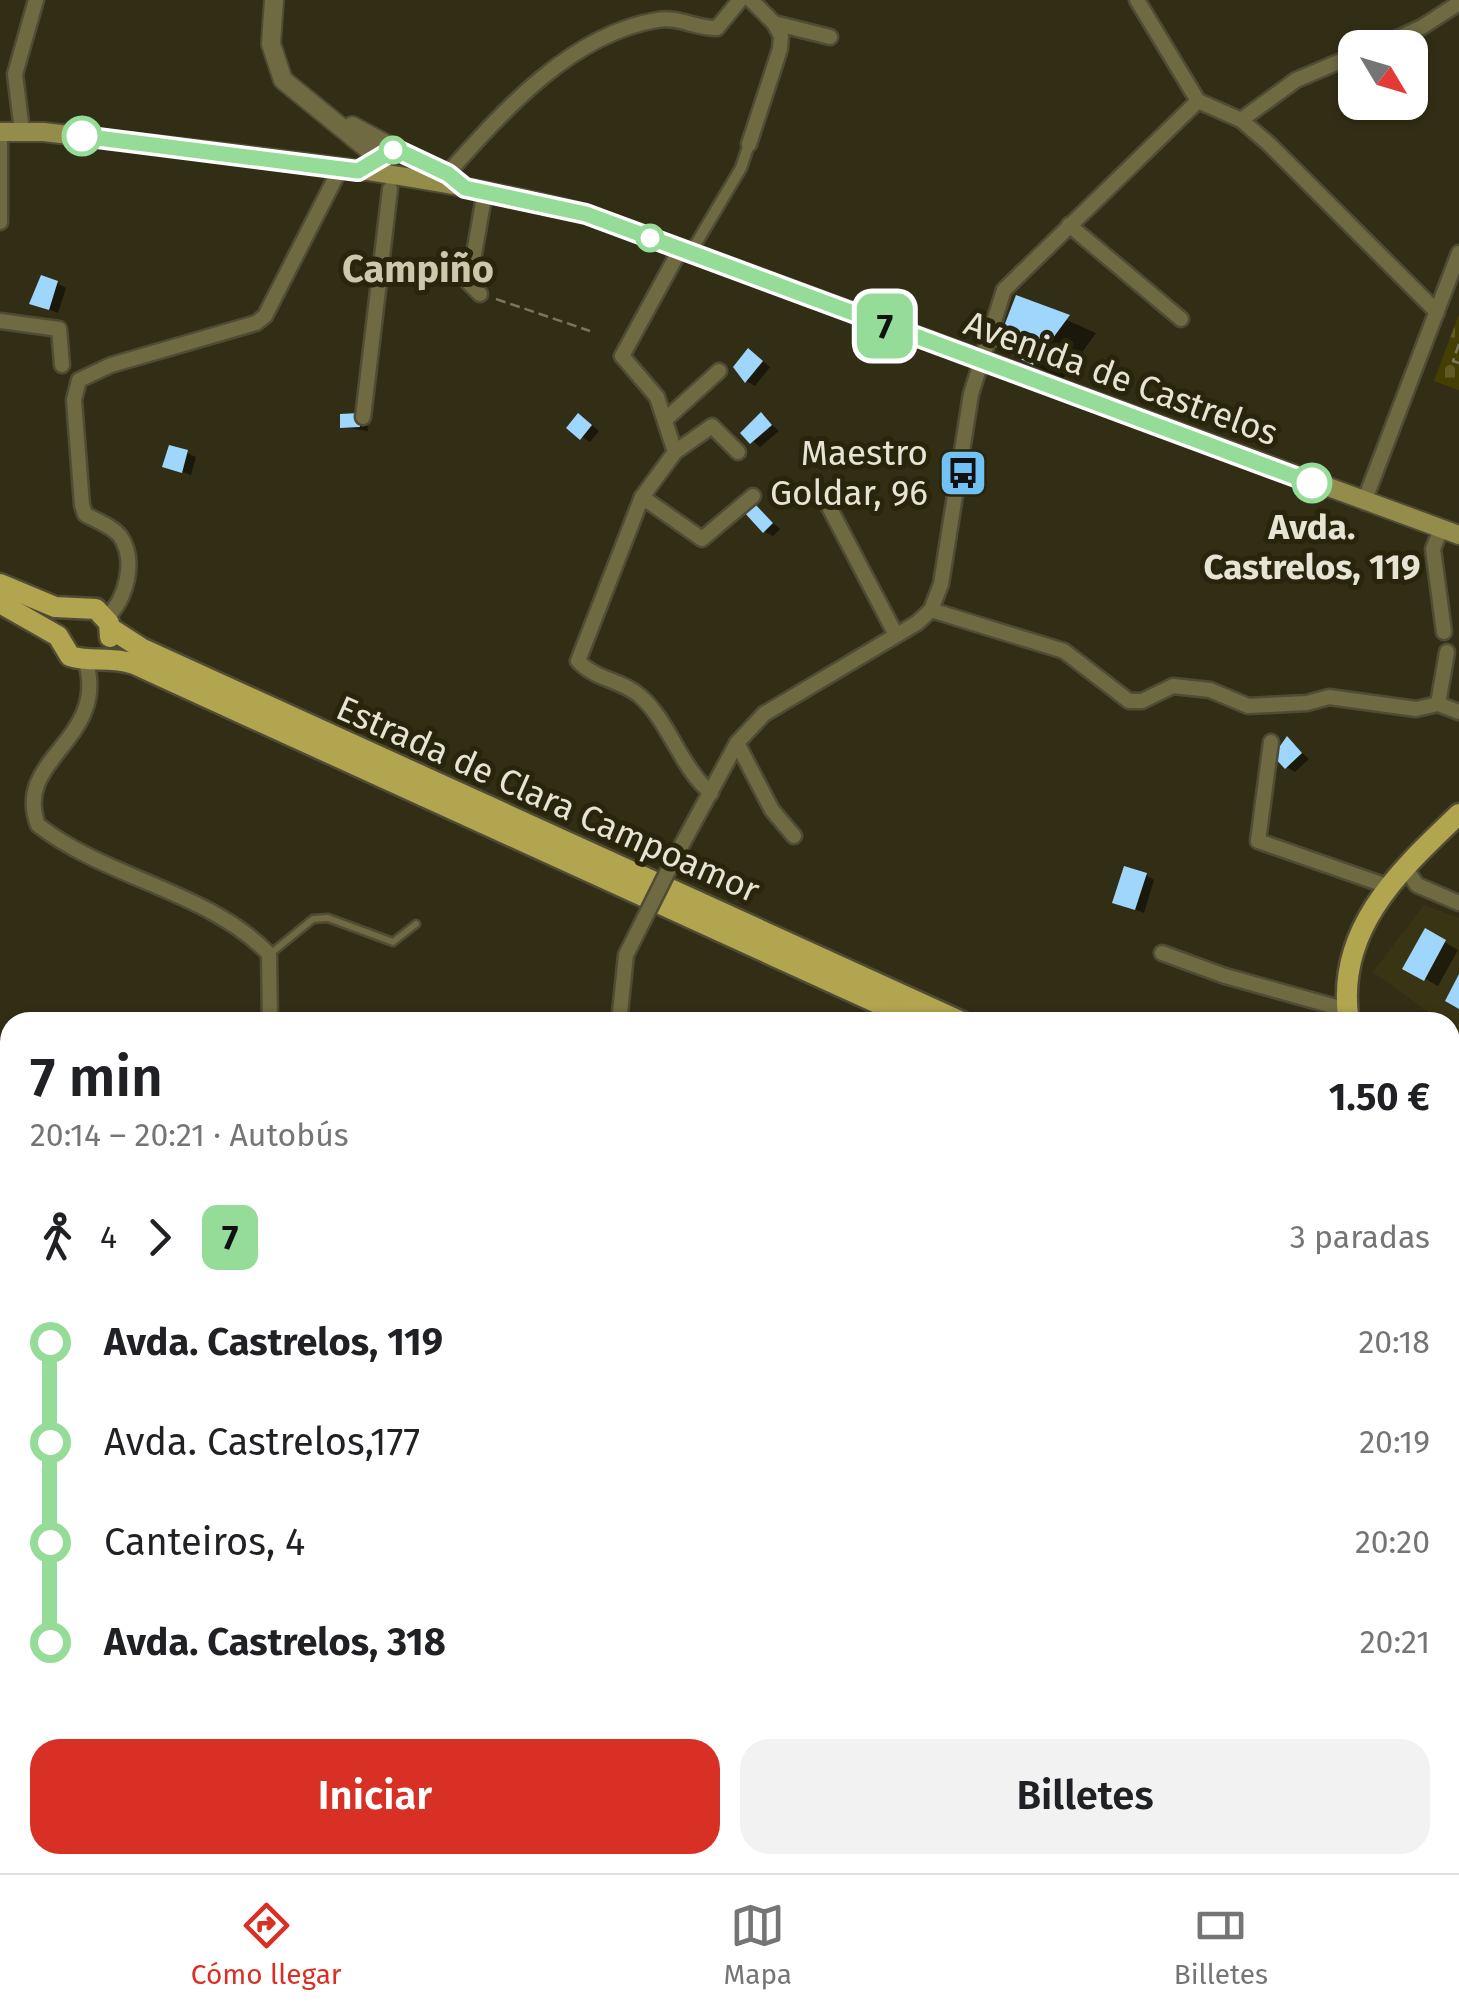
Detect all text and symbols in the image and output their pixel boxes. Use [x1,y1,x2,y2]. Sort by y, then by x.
north arrow [1338,30,1428,120]
map controls [1338,30,1428,120]
unlabelled marker [63,117,101,155]
unlabelled marker [380,137,406,163]
unlabelled marker [637,225,663,251]
district label: Campiño [342,246,494,292]
line badge: 7 [852,294,918,358]
street label: Avenida de Castrelos [959,302,1283,454]
text: 7 [877,305,893,347]
place label: Maestro Goldar, 96 [770,432,928,514]
bus stop icon: Maestro Goldar, 96 [937,447,989,499]
marker: Avda. Castrelos, 119 [1293,464,1331,502]
place label: Avda. Castrelos, 119 [1203,506,1421,588]
street label: Estrada de Clara Campoamor [330,687,766,912]
text: 7 min [30,1045,163,1111]
text: 1.50 € [1329,1074,1430,1120]
text: 20:14 – 20:21 · Autobús [30,1116,349,1154]
icon: walk [30,1210,85,1265]
icon: forward [132,1210,187,1265]
text: 7 [222,1216,238,1258]
text: 4 [100,1218,117,1256]
text: 3 paradas [1290,1218,1430,1256]
text: Avda. Castrelos, 119 [104,1319,443,1365]
text: 20:18 [1358,1323,1430,1361]
text: Avda. Castrelos,177 [104,1419,420,1465]
text: 20:19 [1359,1423,1430,1461]
text: Canteiros, 4 [104,1519,305,1565]
text: 20:20 [1355,1523,1430,1561]
text: Avda. Castrelos, 318 [104,1619,446,1665]
text: 20:21 [1360,1623,1430,1661]
button: Iniciar [30,1739,720,1854]
button: Billetes [740,1739,1430,1854]
tab: Cómo llegar [191,1898,342,1991]
tab: Mapa [723,1898,792,1991]
tab: Billetes [1174,1898,1268,1991]

